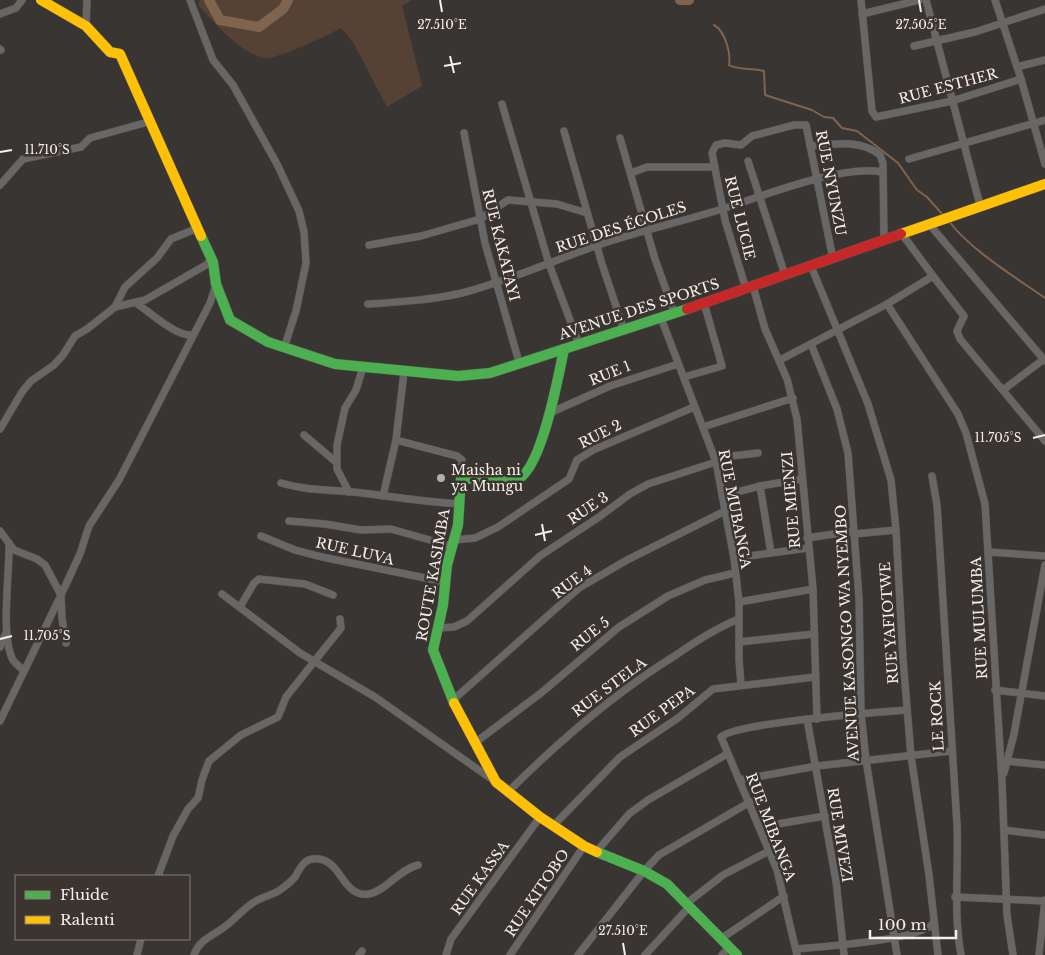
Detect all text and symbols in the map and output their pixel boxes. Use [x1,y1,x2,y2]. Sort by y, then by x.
text: 27.510°E [417,17,467,32]
text: 27.505°E [896,17,947,32]
street label: RUE ESTHER [897,64,1000,108]
street label: RUE NYUNZU [812,129,850,237]
text: 11.710°S [24,142,70,157]
street label: RUE LUCIE [721,174,759,262]
street label: RUE KAKATAYI [478,187,524,303]
street label: RUE DES ÉCOLES [553,197,689,257]
street label: AVENUE DES SPORTS [555,275,722,344]
street label: RUE 1 [587,357,633,389]
street label: RUE 2 [576,416,624,452]
text: 11.705°S [974,430,1022,445]
street label: RUE MUBANGA [715,448,755,570]
street label: RUE MIENZI [778,451,804,549]
place label: Maisha ni ya Mungu [451,461,524,495]
marker: Maisha ni ya Mungu [435,472,447,484]
street label: RUE 3 [564,488,612,528]
street label: AVENUE KASONGO WA NYEMBO [831,504,863,763]
street label: ROUTE KASIMBA [412,507,454,643]
street label: RUE LUVA [314,533,396,569]
street label: RUE MULUMBA [967,556,991,680]
street label: RUE 4 [549,561,595,603]
street label: RUE YAFIOTWE [876,561,902,685]
street label: RUE 5 [567,613,613,655]
text: 11.705°S [23,628,71,643]
street label: RUE STELA [568,653,650,721]
street label: LE ROCK [926,679,948,752]
street label: RUE PEPA [626,681,698,741]
street label: RUE MIBANGA [742,770,800,884]
street label: RUE MIVEZI [824,786,856,884]
street label: RUE KASSA [447,837,513,919]
street label: RUE KITOBO [501,846,573,940]
legend [15,875,190,940]
text: Fluide [60,885,109,904]
scale bar [870,908,956,940]
text: Ralenti [60,910,115,929]
text: 100 m [878,915,927,934]
text: 27.510°E [598,923,648,938]

